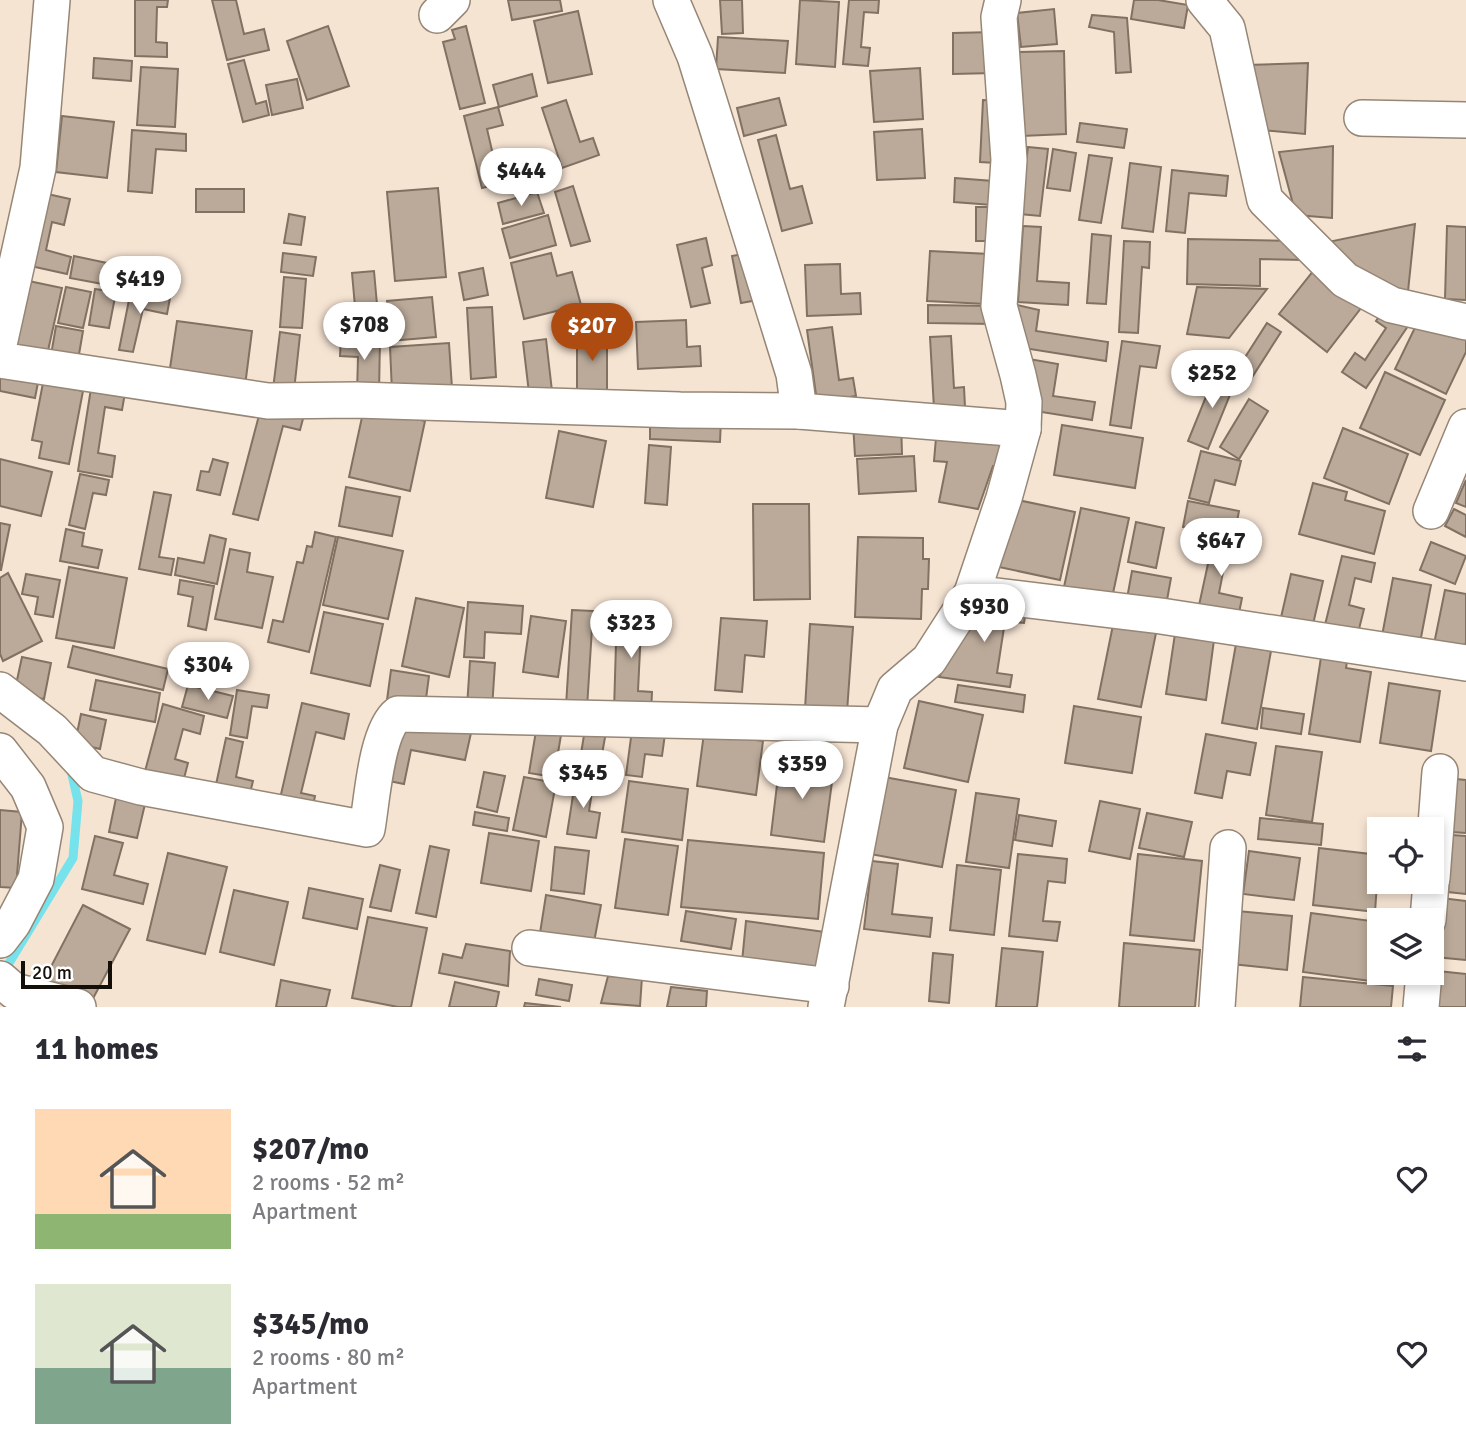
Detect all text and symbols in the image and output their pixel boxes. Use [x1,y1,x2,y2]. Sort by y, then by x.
pin: $444 [480,148,562,208]
text: $444 [496,156,546,185]
pin: $419 [99,256,181,316]
text: $419 [115,264,165,293]
pin: $708 [323,302,405,362]
pin: $207 [551,304,633,363]
text: $708 [339,310,389,339]
text: $207 [567,311,617,340]
pin: $252 [1171,350,1253,410]
text: $252 [1187,358,1237,387]
pin: $647 [1180,518,1262,578]
text: $647 [1196,526,1246,555]
pin: $930 [943,584,1025,644]
text: $930 [959,592,1009,621]
pin: $323 [590,600,672,660]
text: $323 [606,608,656,637]
pin: $304 [167,642,249,702]
text: $304 [183,650,233,679]
pin: $359 [761,742,843,801]
text: $359 [777,749,827,778]
pin: $345 [542,750,624,810]
text: $345 [558,758,608,787]
map controls [1367,817,1444,985]
button: locate [1367,817,1444,894]
button: layers [1367,908,1444,985]
scale bar [21,958,112,990]
text: 20 m [32,961,72,985]
icon: filters [1393,1030,1431,1068]
text: 11 homes [35,1031,158,1068]
text: $207/mo [252,1131,369,1168]
icon: home [91,1137,175,1221]
icon: heart [1393,1160,1431,1198]
text: 2 rooms · 52 m² [252,1168,405,1197]
text: Apartment [252,1197,357,1226]
text: $345/mo [252,1306,369,1343]
icon: home [91,1312,175,1396]
icon: heart [1393,1335,1431,1373]
text: 2 rooms · 80 m² [252,1343,405,1372]
text: Apartment [252,1372,357,1401]

